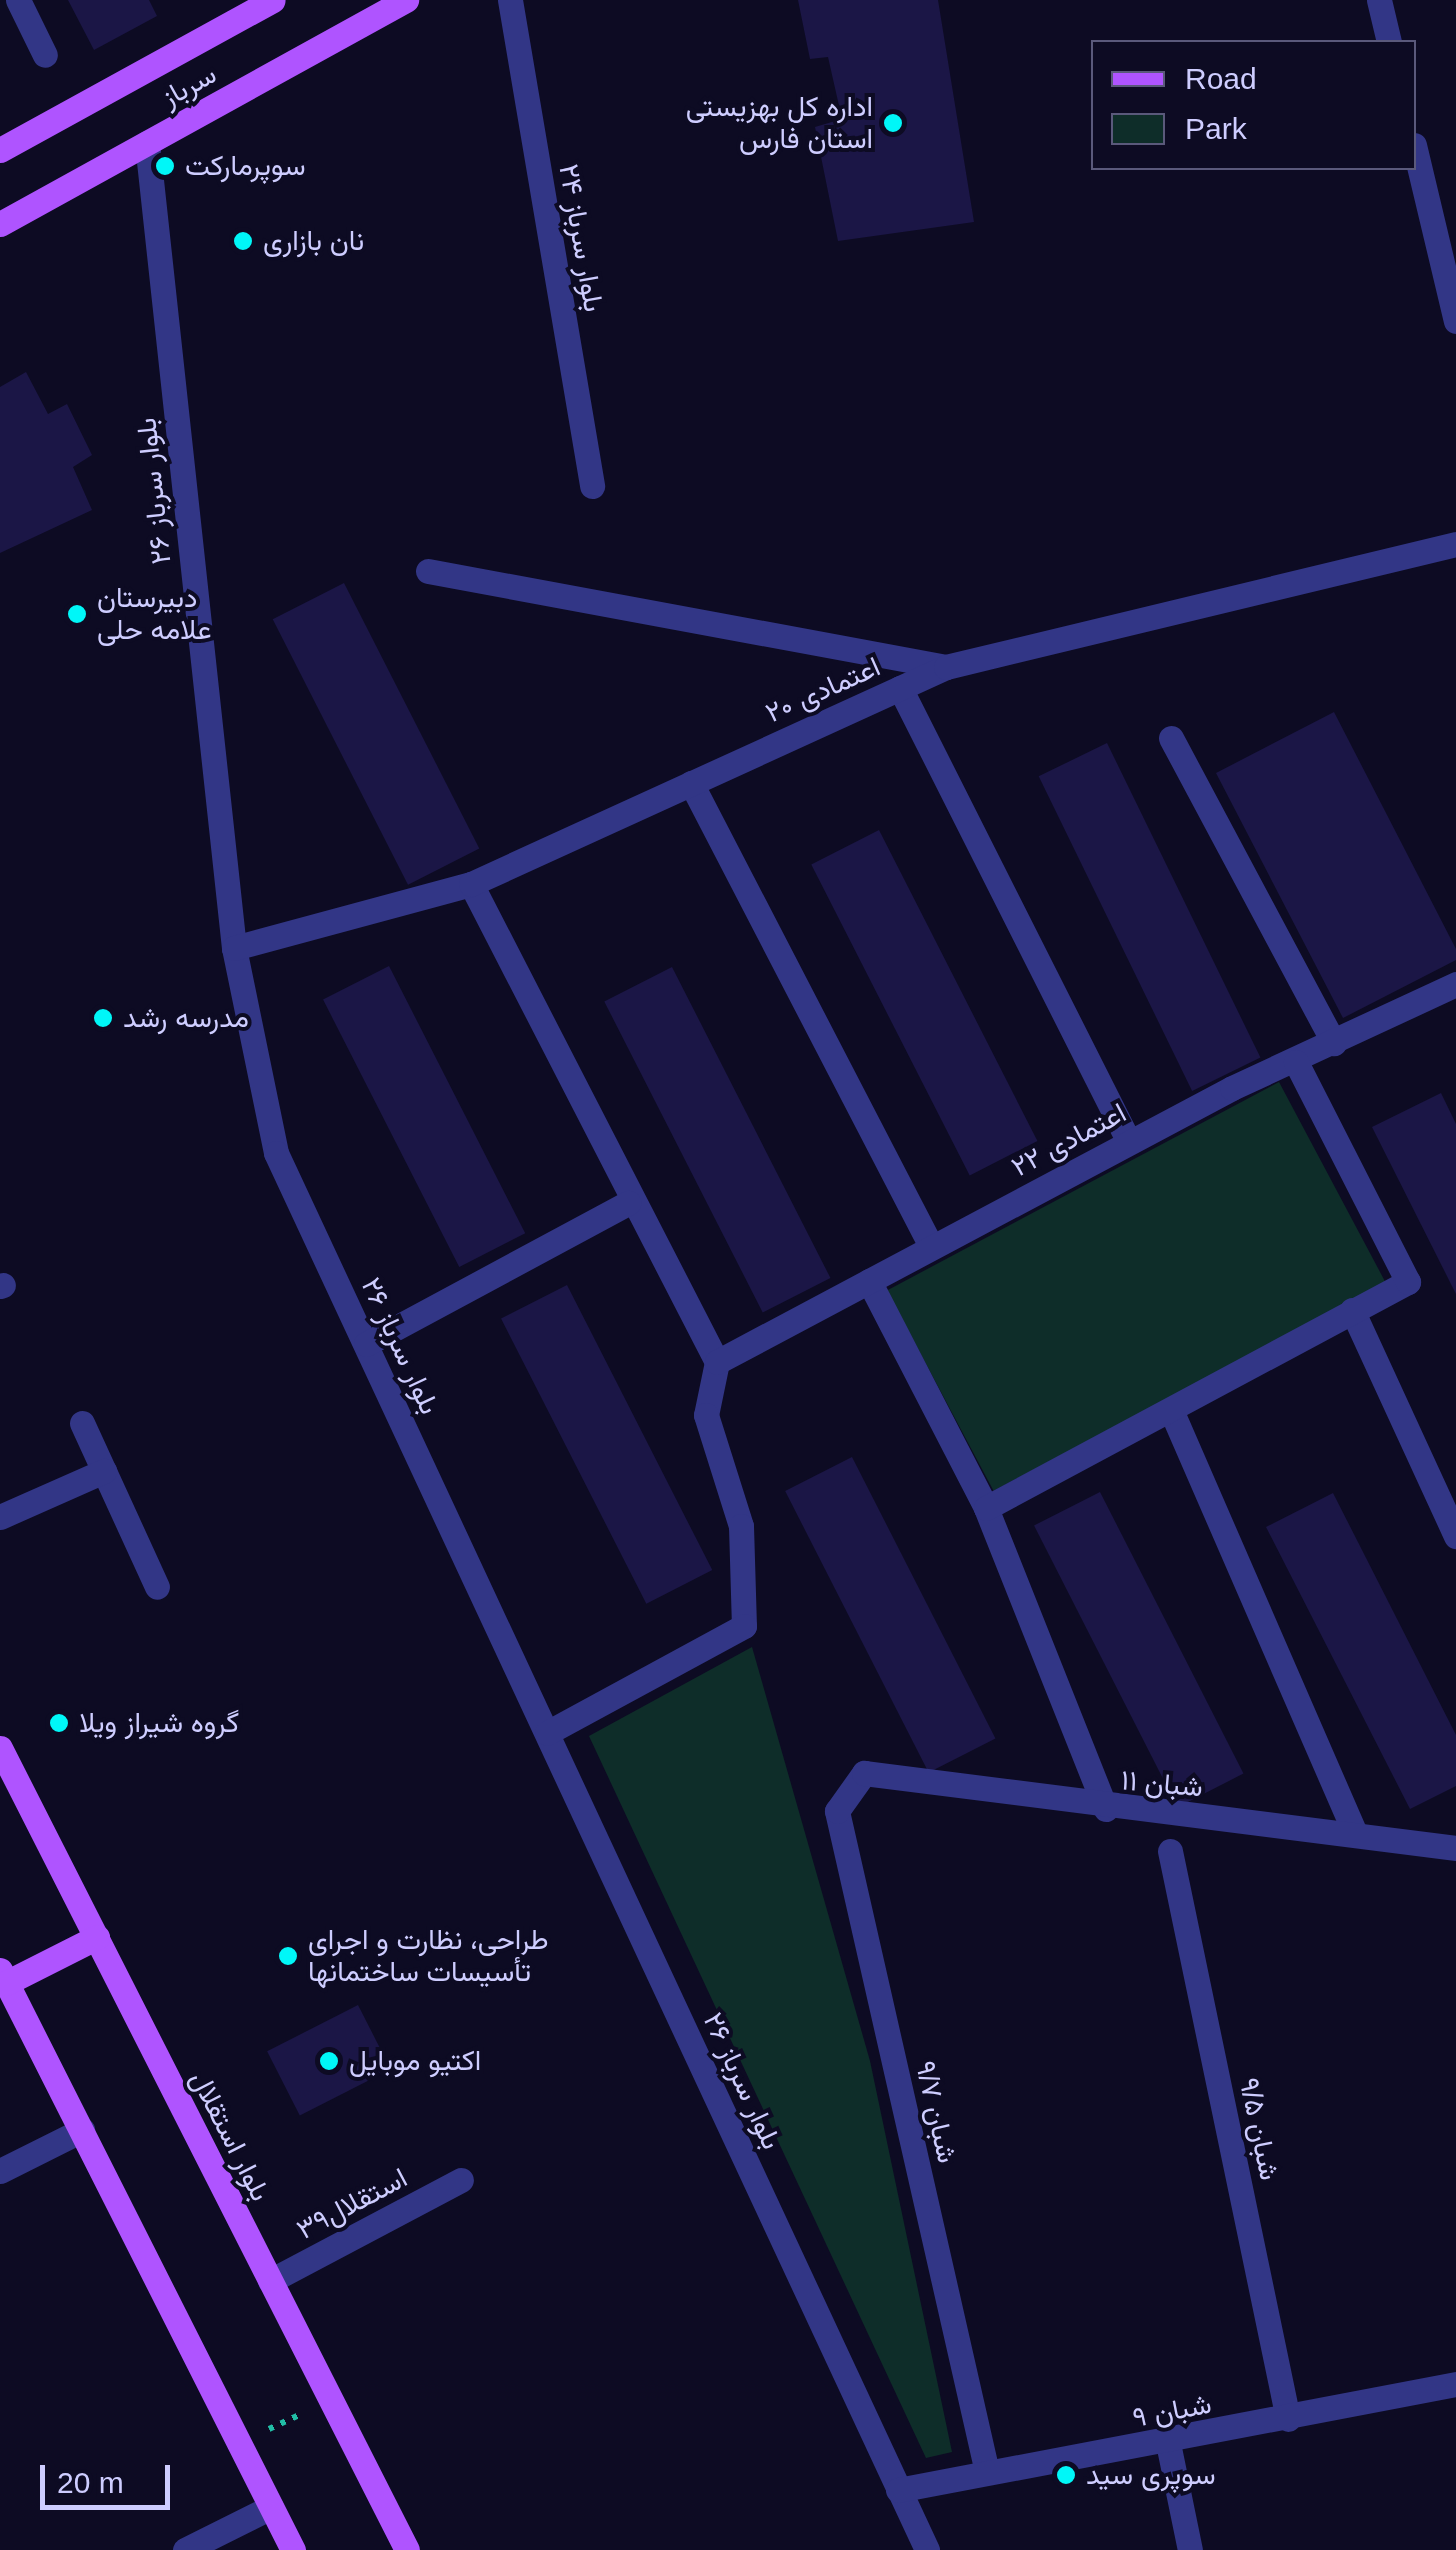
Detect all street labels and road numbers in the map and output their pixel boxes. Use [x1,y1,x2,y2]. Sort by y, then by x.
street label: سرباز [156,57,222,115]
street label: ۲۴ بلوار سرباز [551,162,611,314]
street label: ۲۶ بلوار سرباز [130,416,178,566]
street label: ۲۰ اعتمادی [760,650,886,730]
street label: ۲۲ اعتمادی [1006,1096,1132,1184]
street label: ۲۶ بلوار سرباز [354,1272,446,1420]
street label: ۱۱ شبان [1120,1764,1204,1804]
street label: ۲۶ بلوار سرباز [696,2007,788,2155]
street label: ۹/۷ شبان [908,2058,964,2166]
street label: بلوار استقلال [183,2065,277,2207]
street label: ۹/۵ شبان [1232,2075,1286,2183]
street label: استقلال۳۹ [291,2161,413,2247]
street label: ۹ شبان [1130,2387,1214,2435]

